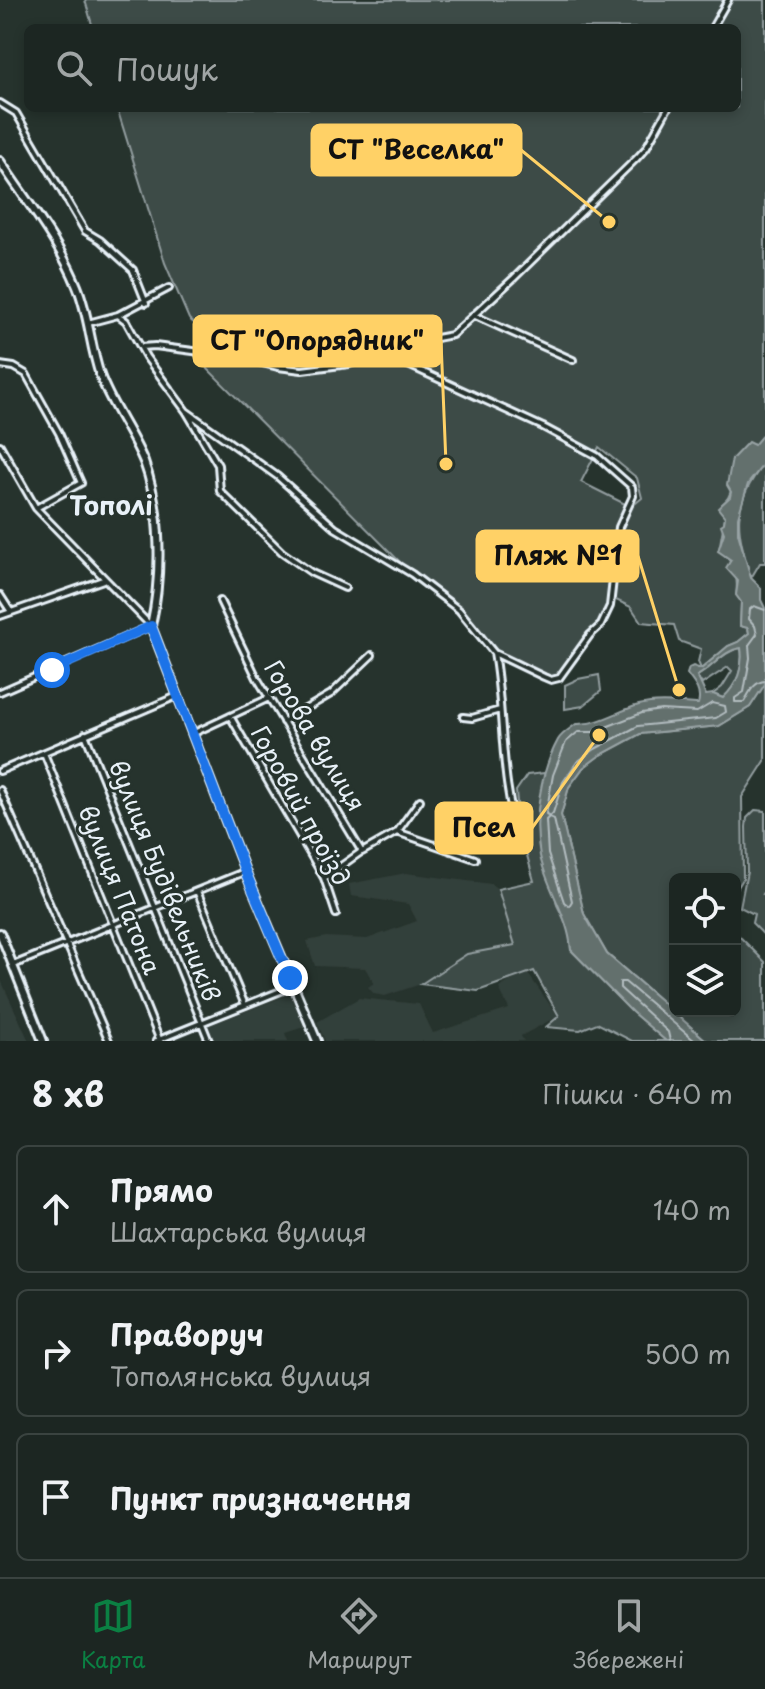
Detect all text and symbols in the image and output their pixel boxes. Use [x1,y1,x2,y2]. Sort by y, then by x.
search box [24,24,741,112]
icon: search [52,46,96,90]
text: Пошук [116,46,218,91]
callout: СТ "Веселка" [312,125,521,175]
text: СТ "Веселка" [328,129,504,168]
callout: СТ "Опорядник" [194,316,441,366]
text: СТ "Опорядник" [210,320,424,359]
district label: Тополі [69,485,153,524]
callout: Пляж №1 [477,531,638,581]
text: Пляж №1 [494,535,622,574]
route start [34,652,70,688]
street label: Горова вулиця [256,652,375,817]
street label: Горовий проїзд [243,718,361,892]
street label: вулиця Будівельників [101,754,231,1006]
street label: вулиця Патона [70,799,171,979]
callout: Псел [436,803,532,853]
text: Псел [452,807,516,846]
map controls [669,873,741,1017]
button: locate [669,873,741,945]
button: layers [669,945,741,1017]
route end [272,960,308,996]
text: 8 хв [32,1067,104,1119]
text: Пішки · 640 m [542,1074,733,1113]
text: Прямо [110,1167,213,1212]
icon: ahead [34,1187,78,1231]
text: 140 m [653,1190,731,1229]
text: Шахтарська вулиця [110,1212,367,1251]
text: Праворуч [110,1311,264,1356]
icon: right [34,1331,78,1375]
text: 500 m [644,1334,731,1373]
text: Тополянська вулиця [110,1356,371,1395]
icon: arrive [34,1475,78,1519]
text: Пункт призначення [110,1475,411,1520]
tab: Карта [81,1594,146,1675]
tab: Маршрут [307,1594,412,1675]
tab: Збережені [573,1594,684,1675]

